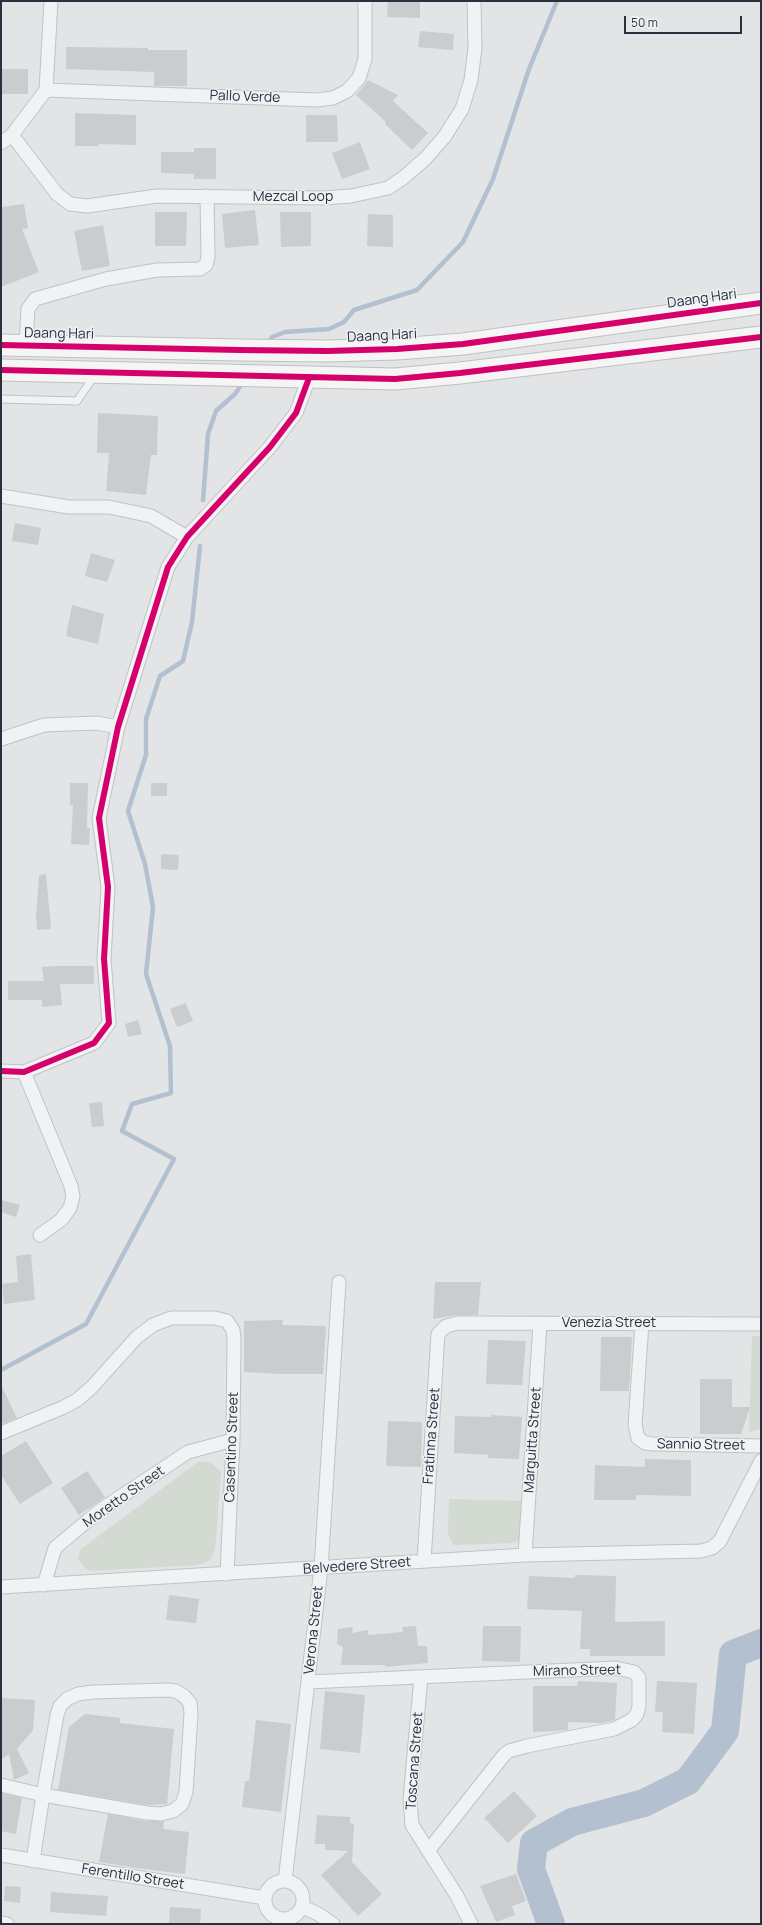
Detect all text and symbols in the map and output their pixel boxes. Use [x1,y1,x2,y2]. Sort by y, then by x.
scale bar [626,8,744,34]
text: 50 m [631,14,658,31]
street label: Pallo Verde [209,87,281,107]
street label: Mezcal Loop [253,189,333,205]
street label: Daang Hari [666,286,738,312]
street label: Daang Hari [24,325,94,343]
street label: Daang Hari [347,326,417,346]
street label: Venezia Street [562,1315,656,1331]
street label: Marguitta Street [521,1386,545,1494]
street label: Fratinna Street [420,1387,444,1485]
street label: Casentino Street [222,1391,242,1503]
street label: Sannio Street [657,1436,745,1454]
street label: Moretto Street [80,1463,168,1531]
street label: Belvedere Street [302,1554,412,1578]
street label: Verona Street [301,1585,327,1675]
street label: Mirano Street [533,1662,621,1680]
street label: Toscana Street [403,1711,427,1811]
street label: Ferentillo Street [80,1861,186,1893]

